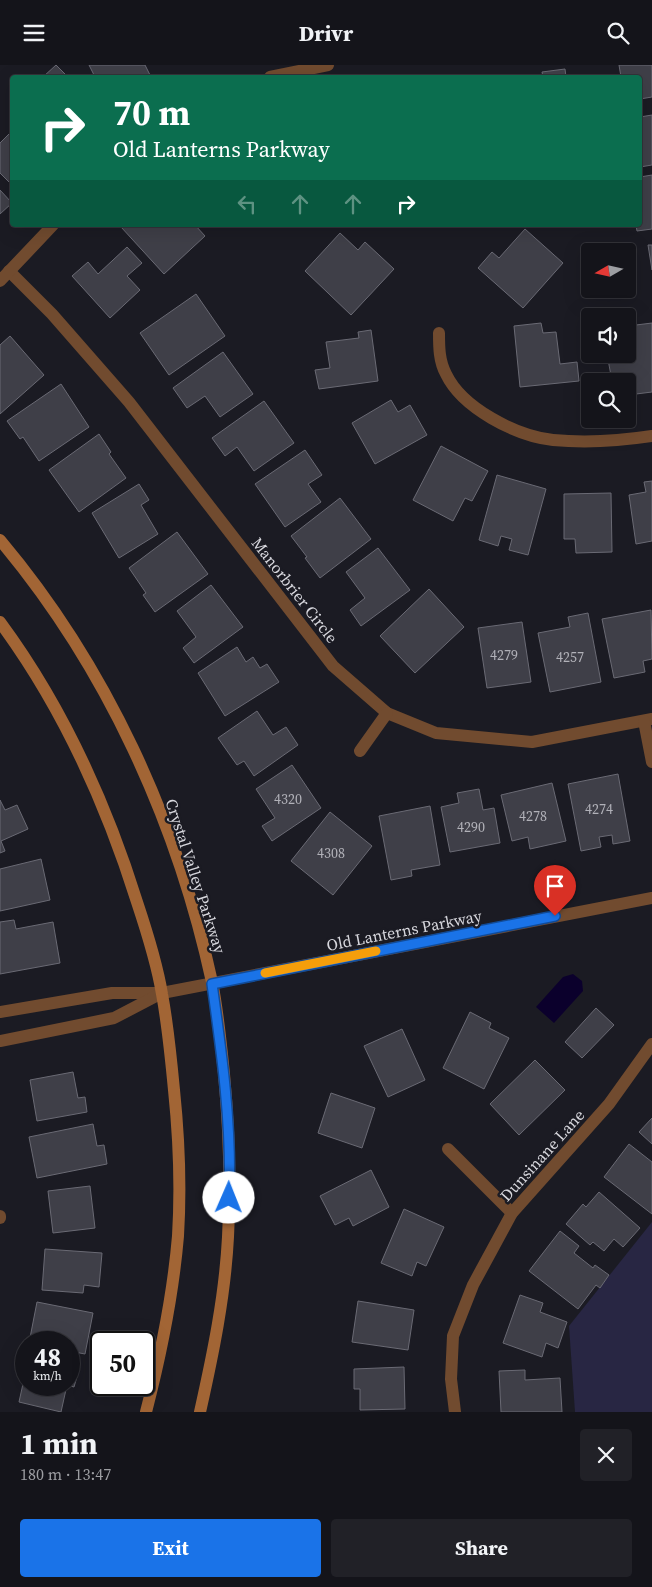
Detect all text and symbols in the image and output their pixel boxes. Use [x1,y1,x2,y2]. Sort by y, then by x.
text: Drivr [299,18,353,48]
icon: menu [20,19,48,47]
icon: search [604,19,632,47]
text: 70 m [113,89,190,137]
icon: right [30,95,95,160]
text: Old Lanterns Parkway [113,134,330,164]
icon: left [233,190,261,218]
icon: ahead [286,190,314,218]
icon: ahead [339,190,367,218]
icon: right [392,190,420,218]
north arrow [581,243,636,297]
map controls [581,243,636,428]
button: sound [581,308,636,363]
button: search [581,373,636,428]
street label: Manorbrier Circle [247,533,343,647]
house number: 4279 [490,645,518,665]
house number: 4257 [556,647,584,667]
house number: 4320 [274,789,302,809]
street label: Crystal Valley Parkway [161,796,232,957]
house number: 4274 [585,799,613,819]
house number: 4278 [519,806,547,826]
house number: 4290 [457,817,485,837]
house number: 4308 [317,843,345,863]
pin [534,865,576,916]
icon: arrive [541,872,569,900]
street label: Old Lanterns Parkway [325,904,484,956]
street label: Dunsinane Lane [495,1104,589,1206]
position arrow [202,1171,254,1223]
speed limit sign: 50 [90,1331,155,1396]
text: 48 [34,1340,61,1374]
text: km/h [33,1368,62,1384]
text: 1 min [20,1423,98,1464]
button: close [580,1429,632,1481]
text: 180 m · 13:47 [20,1463,111,1485]
button: Exit [20,1519,321,1577]
button: Share [331,1519,632,1577]

